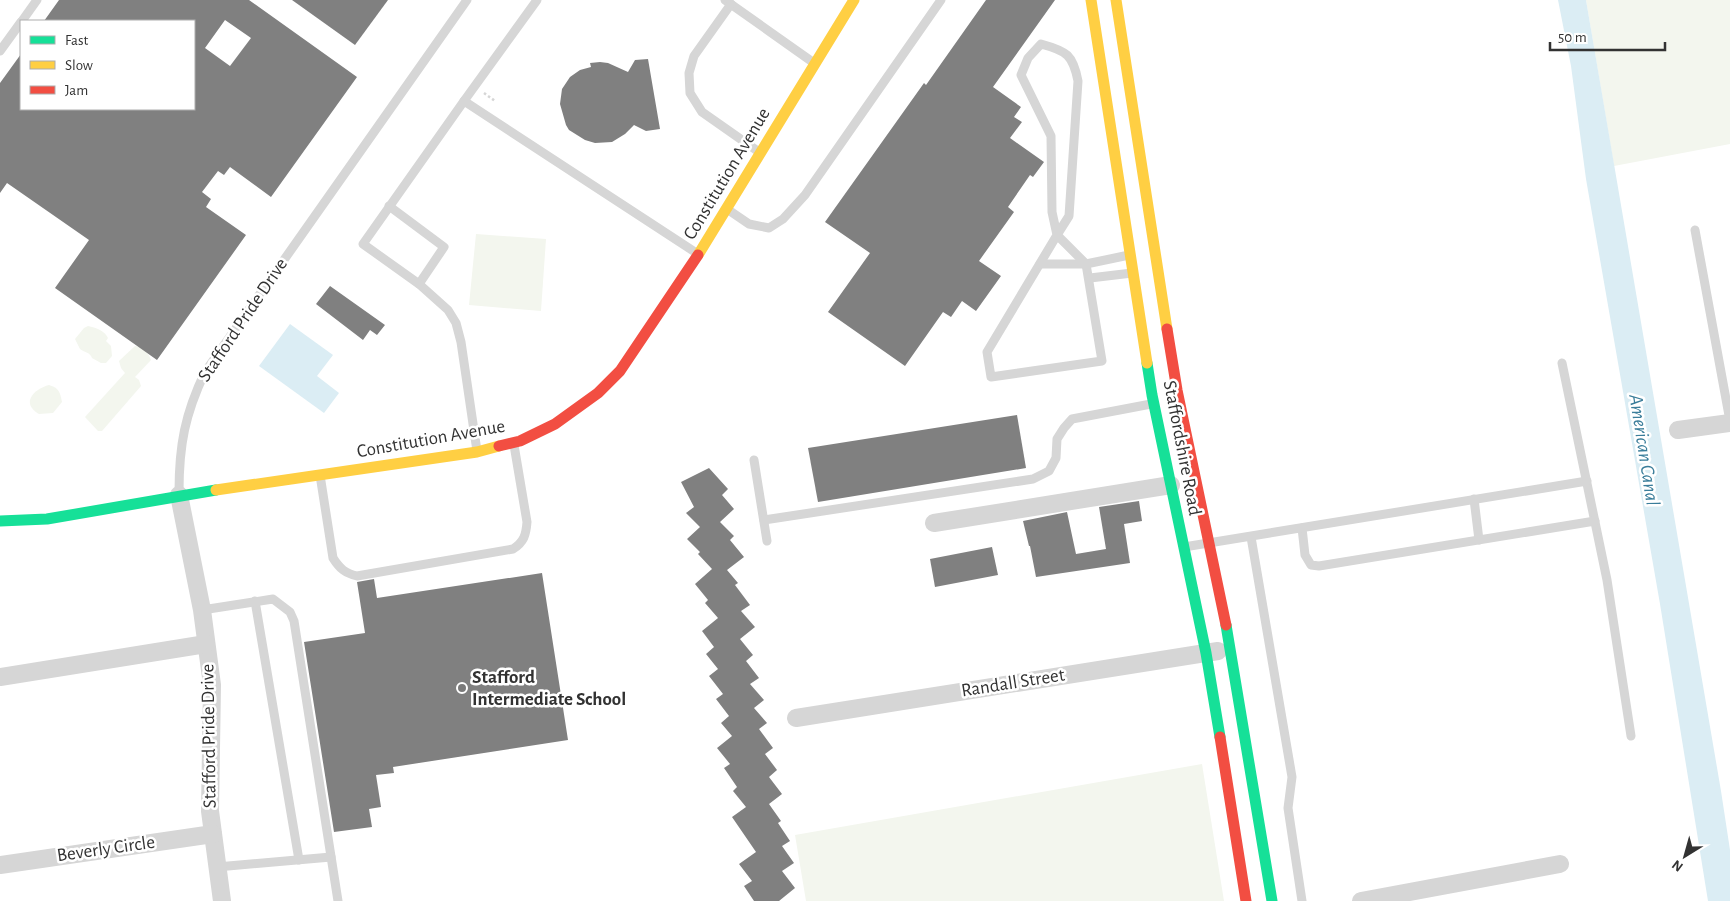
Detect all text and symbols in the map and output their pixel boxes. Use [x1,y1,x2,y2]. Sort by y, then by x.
legend [20,20,195,110]
scale bar [1550,20,1665,52]
text: 50 m [1558,30,1587,45]
text: Fast [65,33,89,48]
text: Slow [65,58,93,73]
text: Jam [65,83,88,98]
street label: Constitution Avenue [680,105,774,243]
street label: Stafford Pride Drive [195,255,291,385]
street label: Staffordshire Road [1160,379,1204,517]
water label: American Canal [1625,392,1663,507]
street label: Constitution Avenue [355,417,507,461]
street label: Stafford Pride Drive [198,664,220,808]
street label: Randall Street [960,665,1066,701]
place label: Stafford Intermediate School [472,668,626,709]
marker: Stafford Intermediate School [456,682,468,694]
north arrow [1660,831,1710,881]
street label: Beverly Circle [56,833,156,865]
text: N [1670,857,1686,874]

